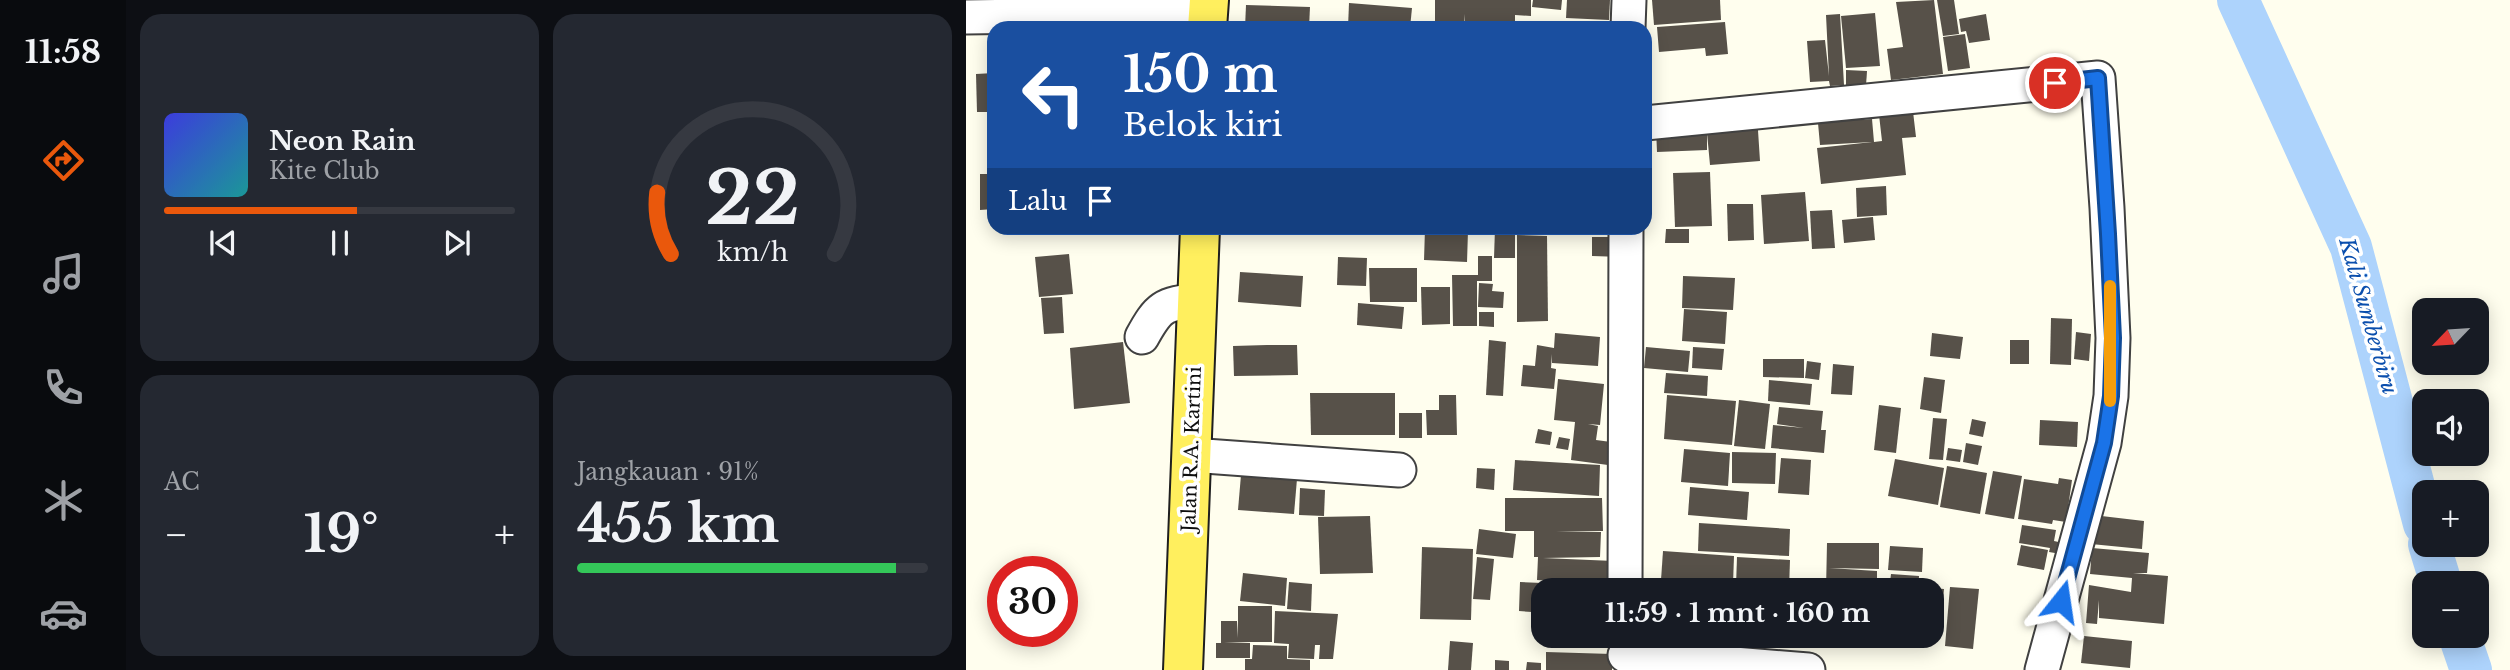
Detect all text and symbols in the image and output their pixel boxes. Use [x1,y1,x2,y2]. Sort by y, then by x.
text: 11:58 [25,32,101,72]
text: 150 m [1123,44,1278,105]
icon: left [1008,49,1099,140]
pin [2025,53,2085,113]
icon: arrive [2036,64,2074,102]
text: Belok kiri [1123,105,1282,145]
text: Neon Rain [269,125,415,157]
icon: directions [39,136,88,185]
text: 22 [705,153,800,244]
text: Kite Club [269,157,380,185]
icon: arrive [1081,182,1119,220]
text: Lalu [1008,185,1067,217]
icon: previous [204,224,242,262]
icon: pause [321,224,359,262]
icon: next [438,224,476,262]
water label: Kali Sumberbiru [2333,234,2403,397]
text: km/h [717,237,788,268]
icon: music [39,249,88,298]
north arrow [2412,298,2488,374]
map controls [2412,298,2489,648]
icon: phone [39,363,88,412]
street label: Jalan R.A. Kartini [1177,365,1206,535]
button: sound [2412,389,2489,466]
text: Jangkauan · 91% [577,458,759,486]
text: AC [164,468,200,496]
icon: climate [39,476,88,525]
button: + [2412,480,2489,557]
text: 455 km [577,492,779,556]
text: 19° [304,502,379,566]
text: − [164,511,188,558]
text: + [494,511,515,558]
speed limit sign: 30 [987,556,1078,647]
position arrow [2024,564,2098,638]
button: − [2412,571,2489,648]
icon: car [39,589,88,638]
text: 11:59 · 1 mnt · 160 m [1605,597,1870,629]

